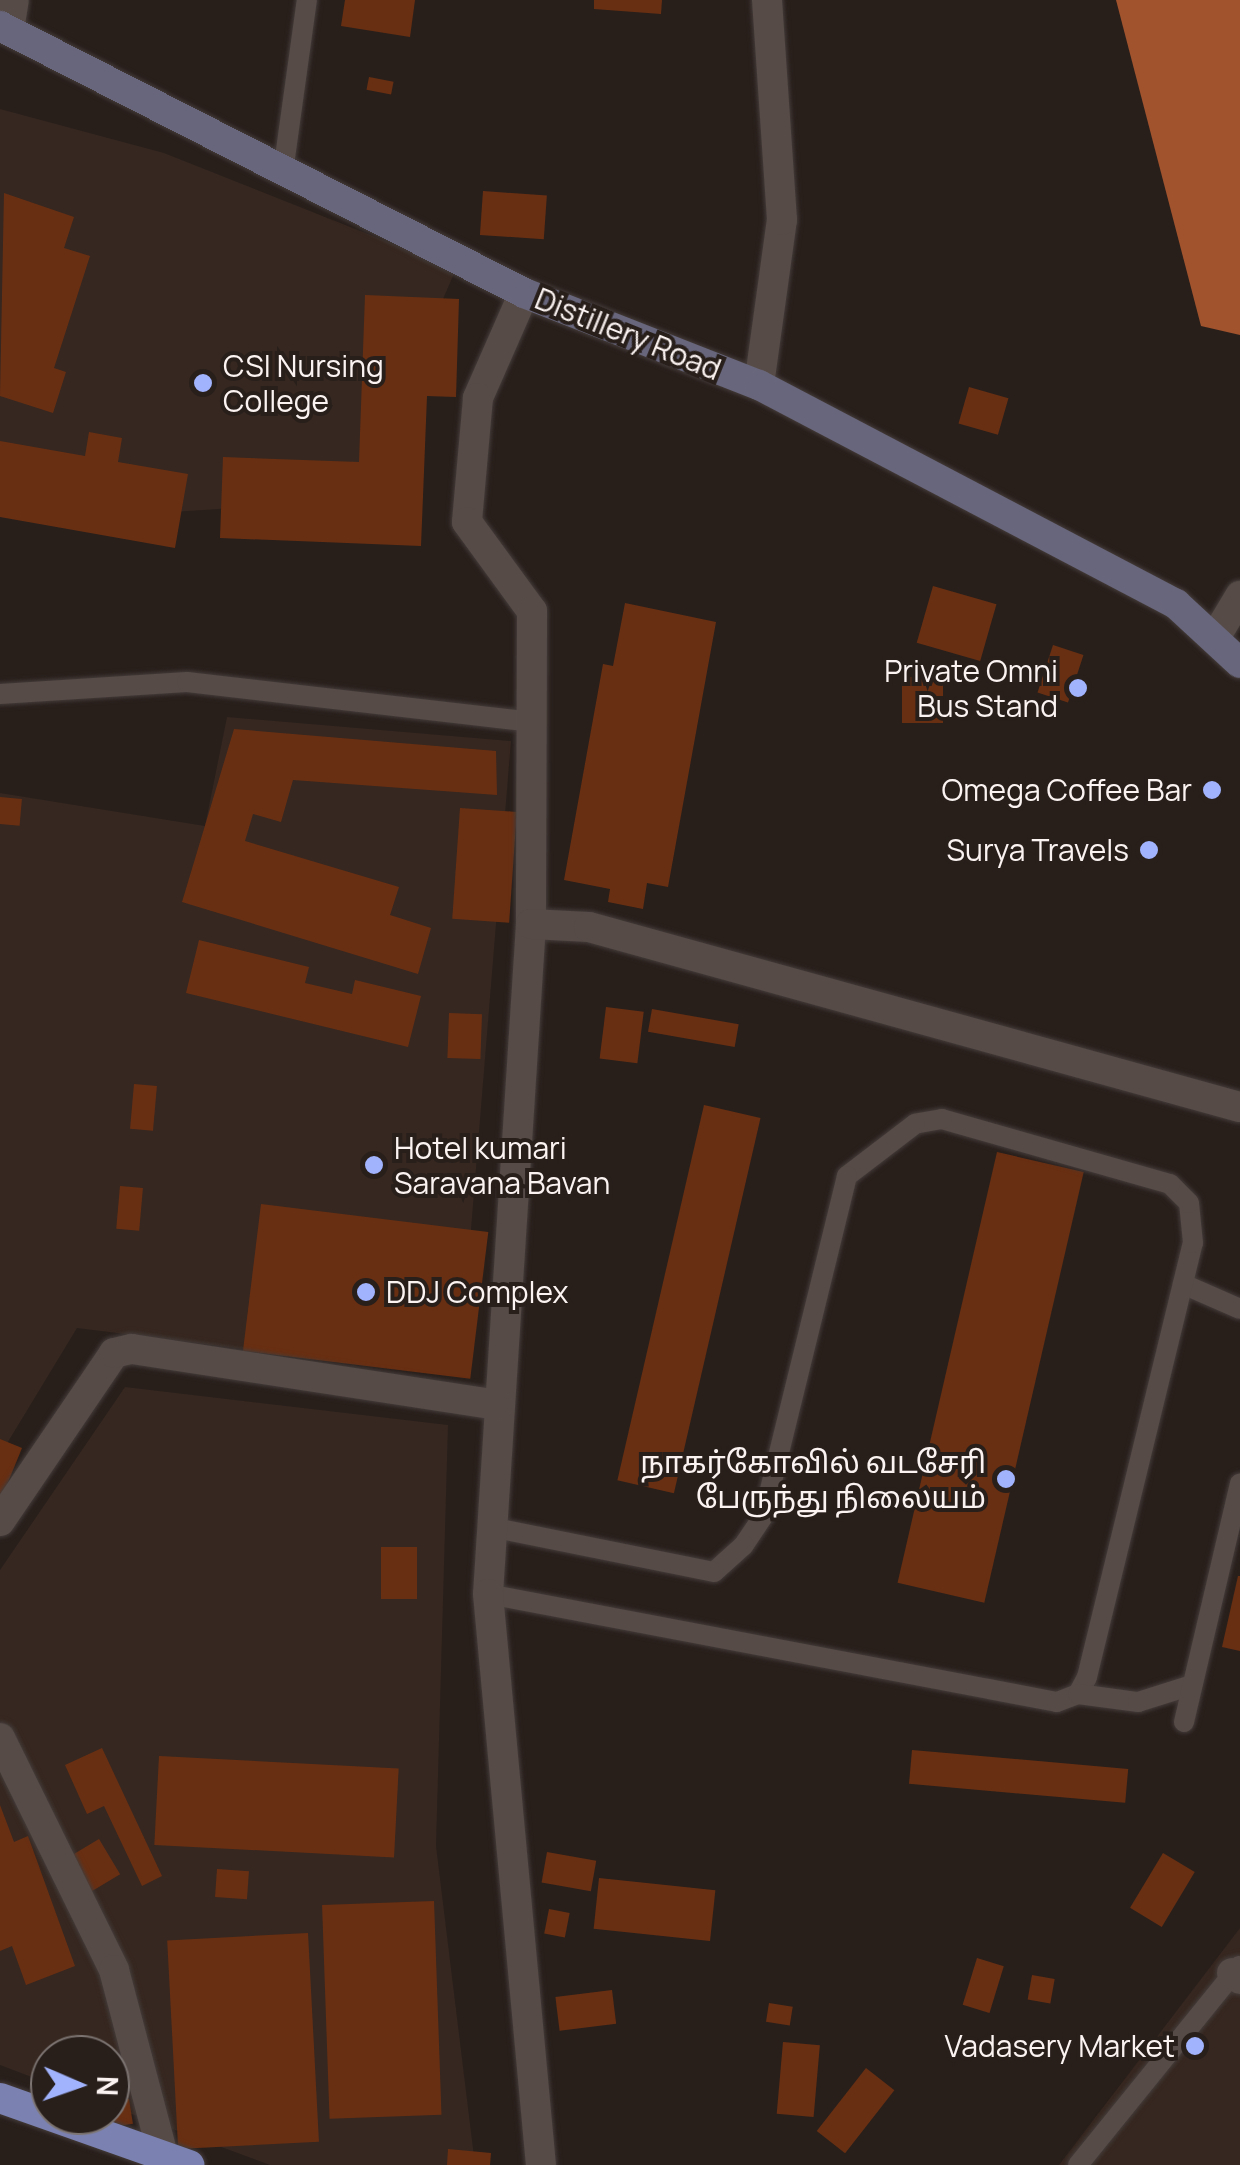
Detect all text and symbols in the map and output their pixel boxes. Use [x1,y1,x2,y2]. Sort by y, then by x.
street label: Distillery Road [530,280,726,388]
place label: CSI Nursing College [223,348,384,418]
marker: CSI Nursing College [192,372,214,394]
place label: Private Omni Bus Stand [884,653,1058,724]
marker: Private Omni Bus Stand [1067,677,1089,699]
place label: Omega Coffee Bar [942,772,1192,808]
marker: Omega Coffee Bar [1201,779,1223,801]
place label: Surya Travels [947,832,1129,868]
marker: Surya Travels [1138,839,1160,861]
place label: Hotel kumari Saravana Bavan [394,1130,610,1200]
marker: Hotel kumari Saravana Bavan [363,1154,385,1176]
place label: DDJ Complex [386,1274,568,1310]
marker: DDJ Complex [355,1281,377,1303]
place label: நாகர்கோவில் வடசேரி பேருந்து நிலையம் [640,1444,986,1514]
marker: நாகர்கோவில் வடசேரி பேருந்து நிலையம் [995,1468,1017,1490]
place label: Vadasery Market [945,2028,1175,2064]
north arrow [30,2035,130,2135]
marker: Vadasery Market [1184,2035,1206,2057]
text: N [89,2075,127,2097]

